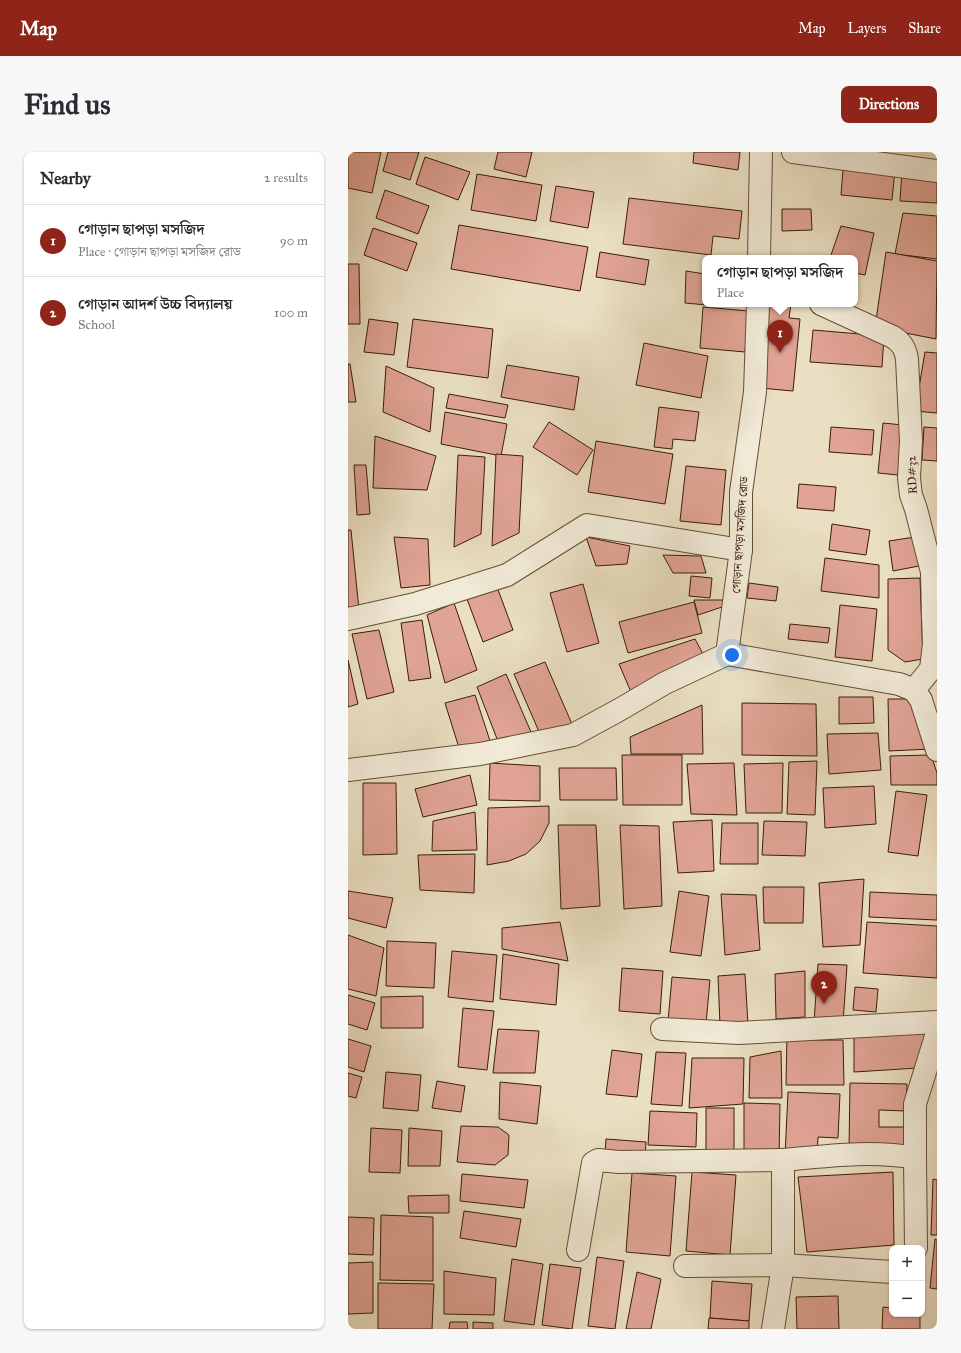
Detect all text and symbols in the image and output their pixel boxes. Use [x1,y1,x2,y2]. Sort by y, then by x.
text: Map [20,17,57,40]
text: Map [798,20,826,37]
text: Layers [848,20,886,37]
text: Share [908,20,941,37]
button: Directions [841,86,937,123]
text: Find us [24,87,110,122]
text: Nearby [40,168,91,189]
text: 2 results [264,170,308,186]
text: গোড়ান ছাপড়া মসজিদ [78,220,204,238]
text: 1 [50,233,56,249]
text: 90 m [280,233,308,249]
text: Place · গোড়ান ছাপড়া মসজিদ রোড [78,244,241,260]
popup [702,255,858,307]
text: গোড়ান ছাপড়া মসজিদ [717,263,843,281]
text: Place [717,285,744,301]
text: গোড়ান আদর্শ উচ্চ বিদ্যালয় [78,295,232,313]
text: 2 [50,305,56,321]
text: 100 m [274,305,308,321]
text: School [78,317,115,333]
pin: 1 [767,320,793,353]
street label: RD#32 [904,455,920,494]
street label: গোড়ান ছাপড়া মসজিদ রোড [728,475,751,594]
your location [722,645,742,665]
pin: 2 [811,971,837,1004]
map controls [889,1245,925,1317]
button: + [889,1245,925,1281]
button: − [889,1281,925,1317]

